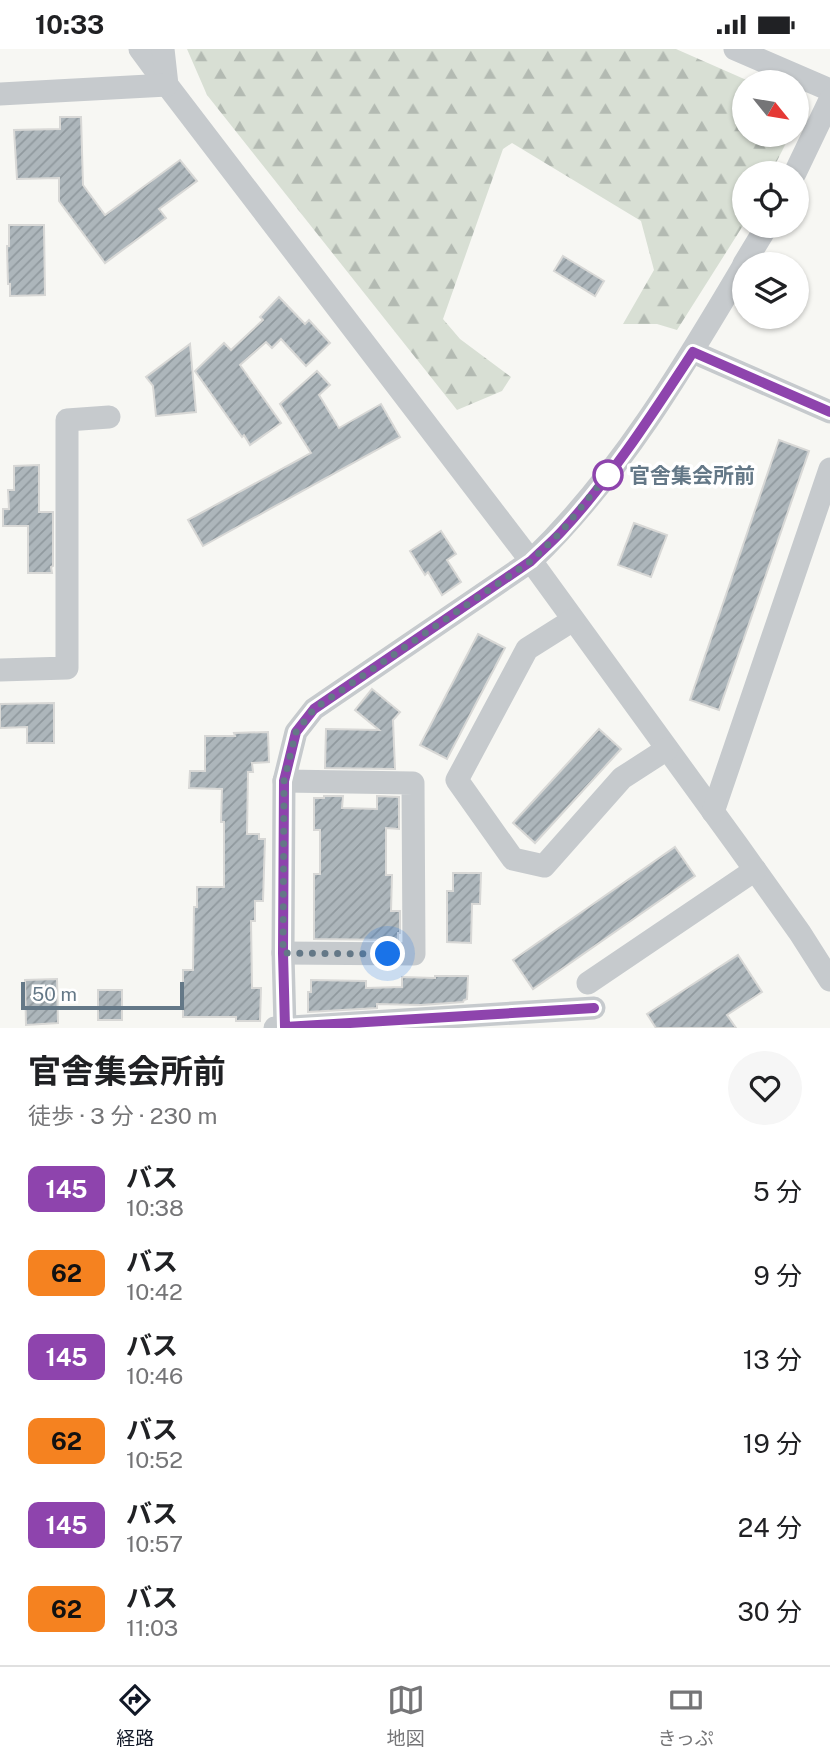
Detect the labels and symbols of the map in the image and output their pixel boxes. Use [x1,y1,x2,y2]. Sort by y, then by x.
north arrow [732,70,808,147]
marker: 官舎集会所前 [593,460,623,490]
place label: 官舎集会所前 [629,463,755,488]
your location [370,936,405,971]
scale bar [21,979,184,1011]

